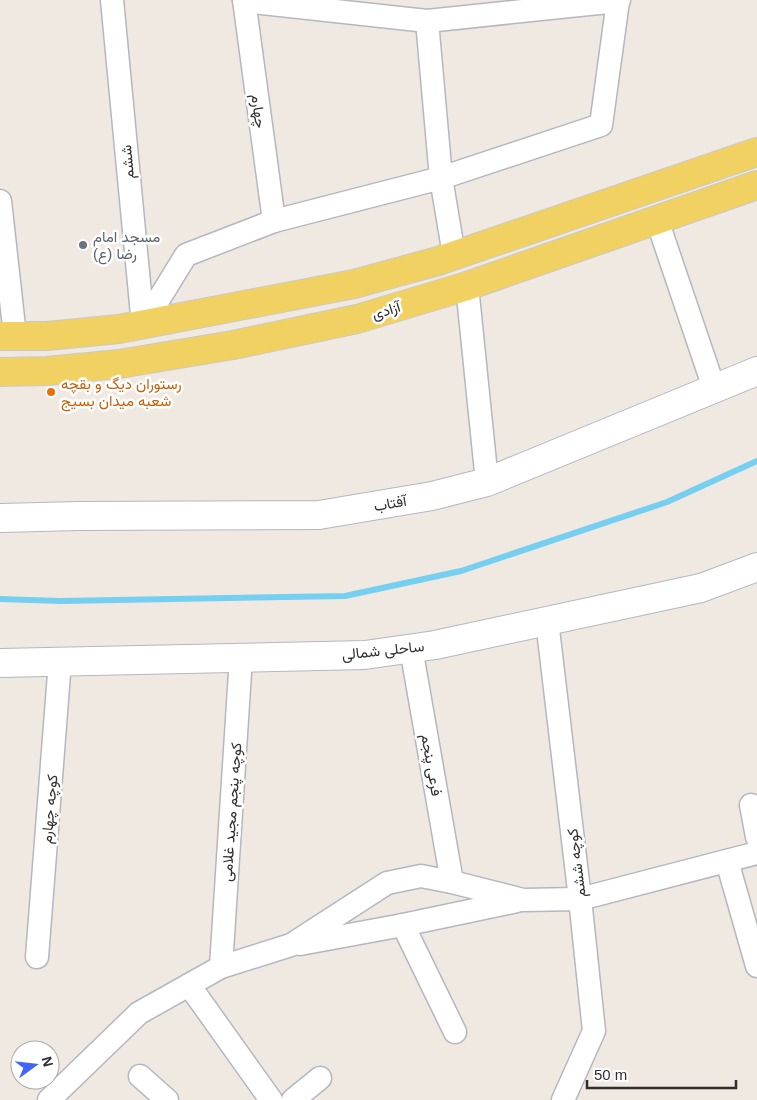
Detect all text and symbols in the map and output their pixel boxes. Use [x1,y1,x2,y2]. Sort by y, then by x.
street label: چهارم [246,93,270,129]
street label: ششم [117,144,139,180]
place label: مسجد امام رضا (ع) [93,228,160,265]
marker: مسجد امام رضا (ع) [77,239,89,251]
street label: آزادی [370,297,404,324]
place label: رستوران دیگ و بقچه شعبه میدان بسیج [61,375,182,412]
marker: رستوران دیگ و بقچه شعبه میدان بسیج [45,386,57,398]
street label: آفتاب [372,491,409,515]
street label: ساحلی شمالی [341,637,425,665]
street label: فرعی پنجم [416,733,446,798]
street label: کوچه پنجم مجید غلامی [218,741,246,882]
street label: کوچه چهارم [37,773,63,845]
street label: کوچه ششم [563,827,591,898]
north arrow [10,1040,60,1090]
text: N [39,1055,57,1069]
scale bar [587,1058,736,1090]
text: 50 m [594,1066,627,1083]

